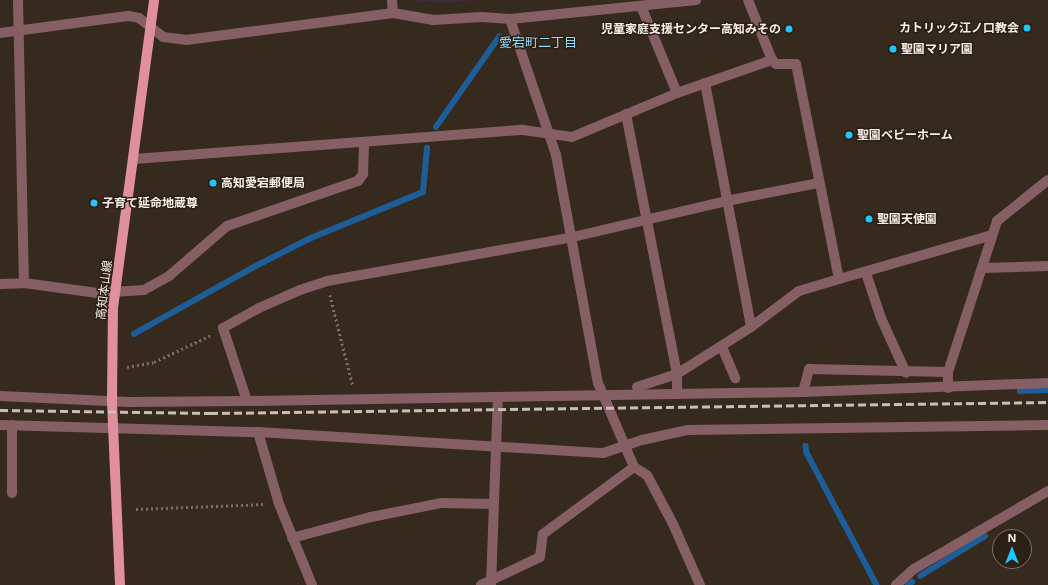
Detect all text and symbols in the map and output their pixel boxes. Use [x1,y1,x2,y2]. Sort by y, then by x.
place label: カトリック江ノ口教会 [899,21,1019,35]
place label: 児童家庭支援センター高知みその [601,22,781,36]
marker: カトリック江ノ口教会 [1022,23,1032,33]
marker: 児童家庭支援センター高知みその [784,24,794,34]
district label: 愛宕町二丁目 [499,34,577,50]
place label: 聖園マリア園 [901,42,973,56]
marker: 聖園マリア園 [888,44,898,54]
place label: 聖園ベビーホーム [857,128,953,142]
marker: 聖園ベビーホーム [844,130,854,140]
place label: 高知愛宕郵便局 [221,176,305,190]
marker: 高知愛宕郵便局 [208,178,218,188]
place label: 子育て延命地蔵尊 [102,196,198,210]
marker: 子育て延命地蔵尊 [89,198,99,208]
place label: 聖園天使園 [877,212,937,226]
marker: 聖園天使園 [864,214,874,224]
street label: 高知本山線 [93,259,115,321]
north arrow [992,529,1032,569]
text: N [1008,530,1016,545]

